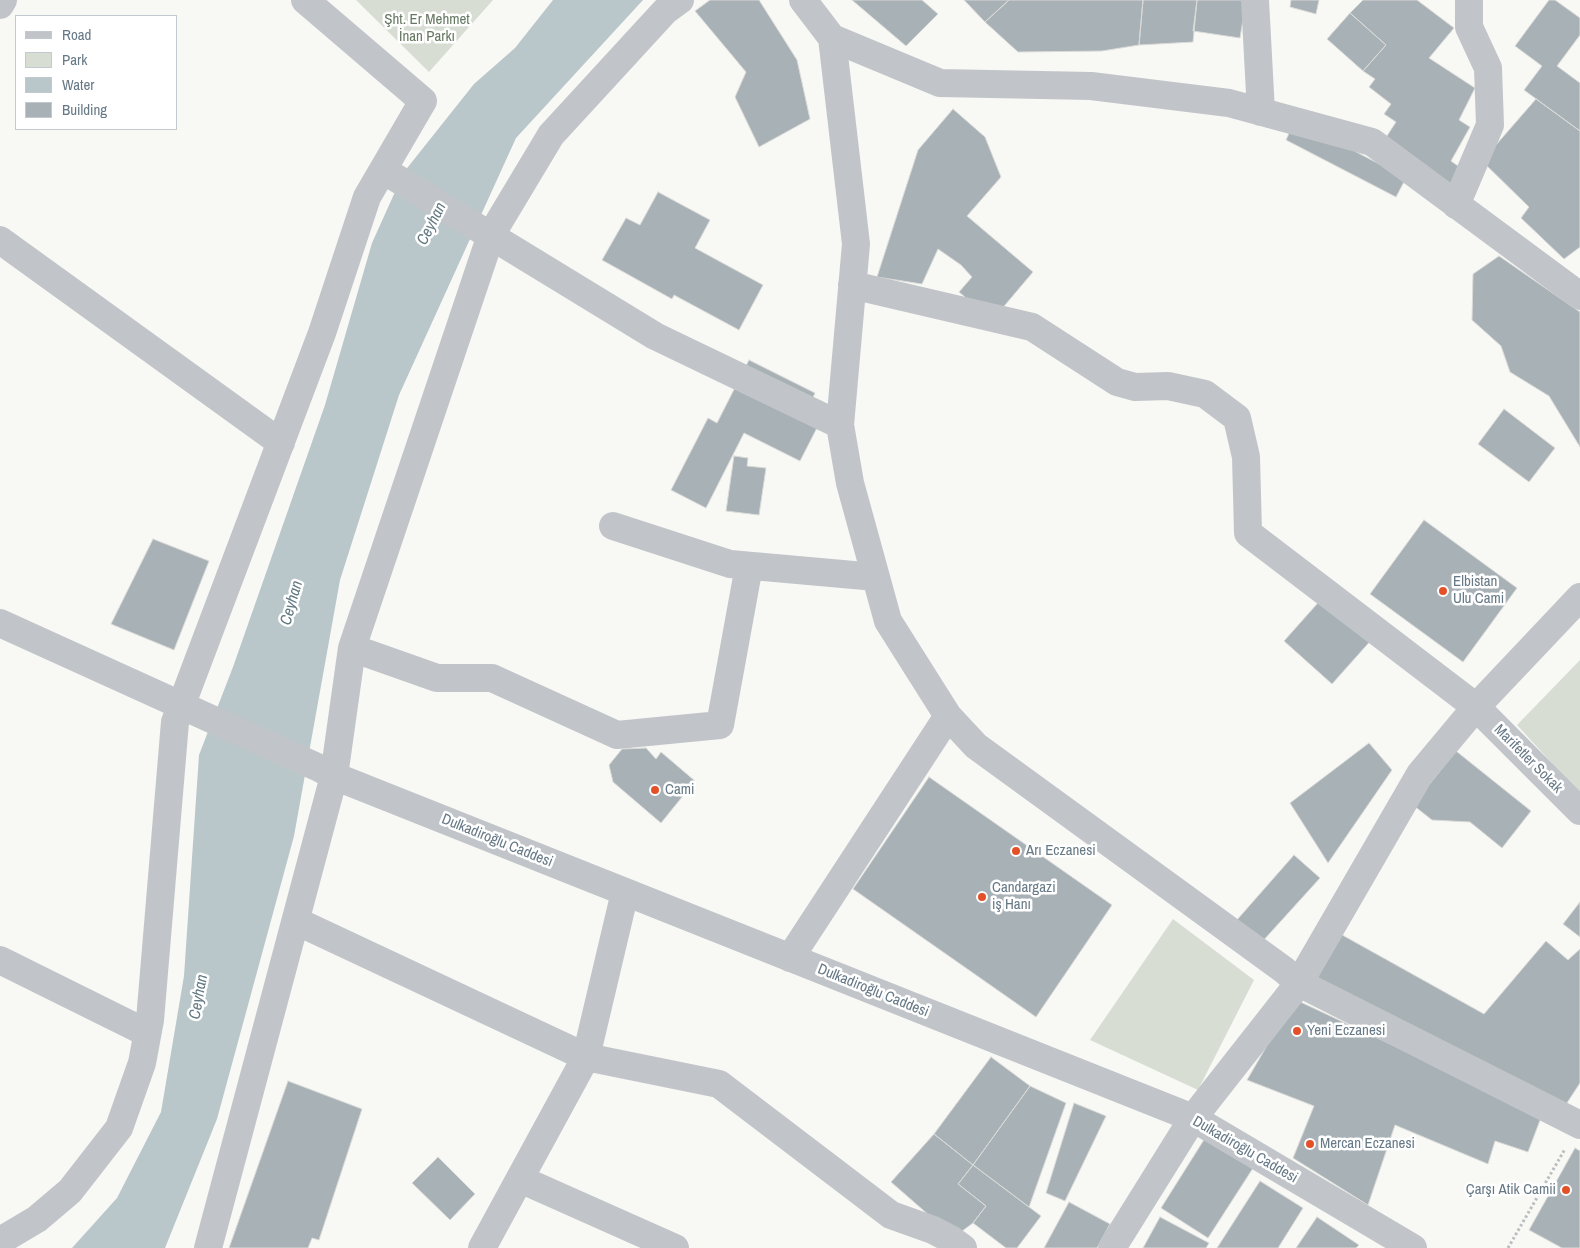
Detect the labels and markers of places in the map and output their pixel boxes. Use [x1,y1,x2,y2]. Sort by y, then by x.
place label: Elbistan Ulu Cami [1453,573,1504,608]
marker: Elbistan Ulu Cami [1437,585,1449,597]
place label: Cami [665,781,694,799]
marker: Cami [649,784,661,796]
place label: Arı Eczanesi [1026,842,1096,860]
marker: Arı Eczanesi [1010,845,1022,857]
place label: Candargazi iş Hanı [992,879,1056,914]
marker: Candargazi iş Hanı [976,891,988,903]
place label: Yeni Eczanesi [1307,1022,1385,1040]
marker: Yeni Eczanesi [1291,1025,1303,1037]
place label: Mercan Eczanesi [1320,1135,1415,1153]
marker: Mercan Eczanesi [1304,1138,1316,1150]
place label: Çarşı Atik Camii [1466,1181,1556,1199]
marker: Çarşı Atik Camii [1560,1184,1572,1196]

